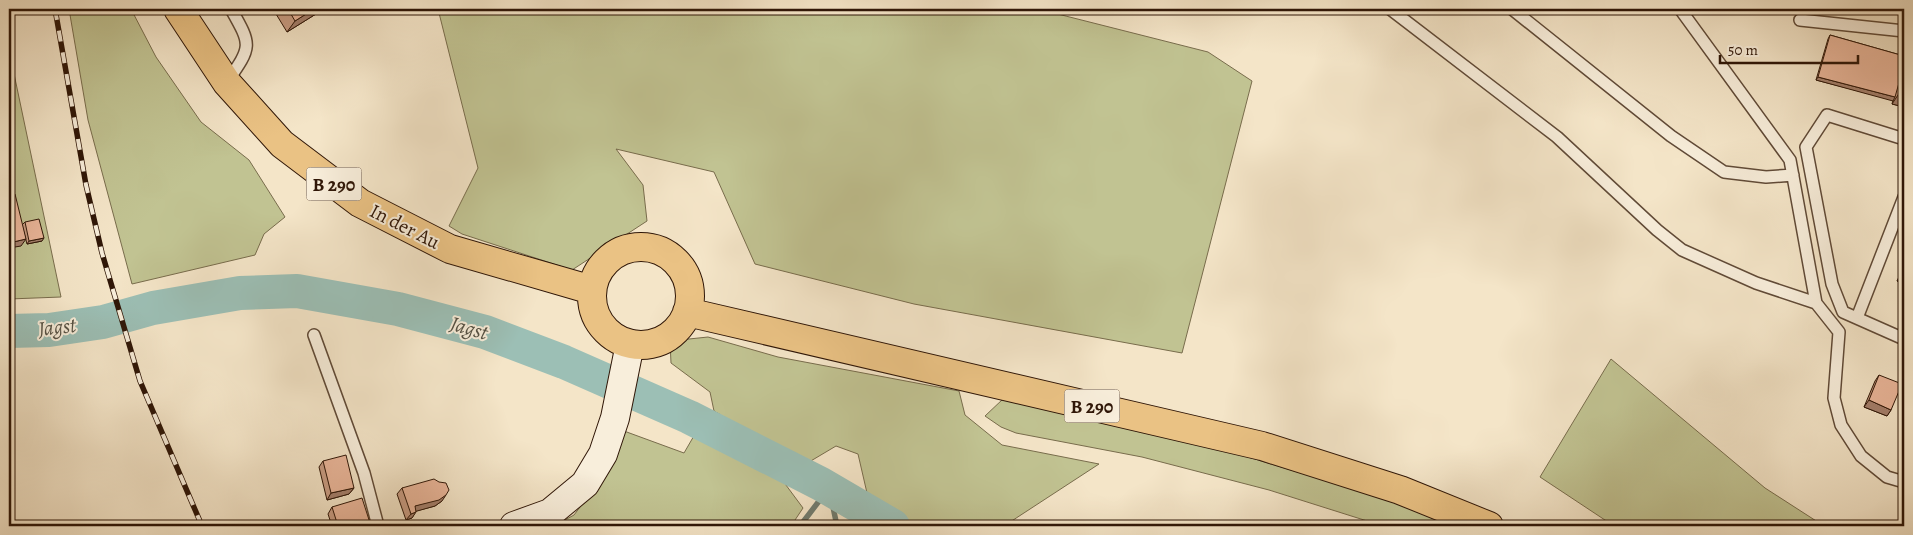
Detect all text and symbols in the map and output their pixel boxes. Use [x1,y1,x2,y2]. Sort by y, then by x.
scale bar [1720,32,1858,64]
text: 50 m [1728,40,1758,60]
road number: B 290 [306,168,362,200]
street label: In der Au [365,197,445,256]
water label: Jagst [446,309,492,347]
water label: Jagst [36,311,78,343]
road number: B 290 [1064,390,1120,422]

